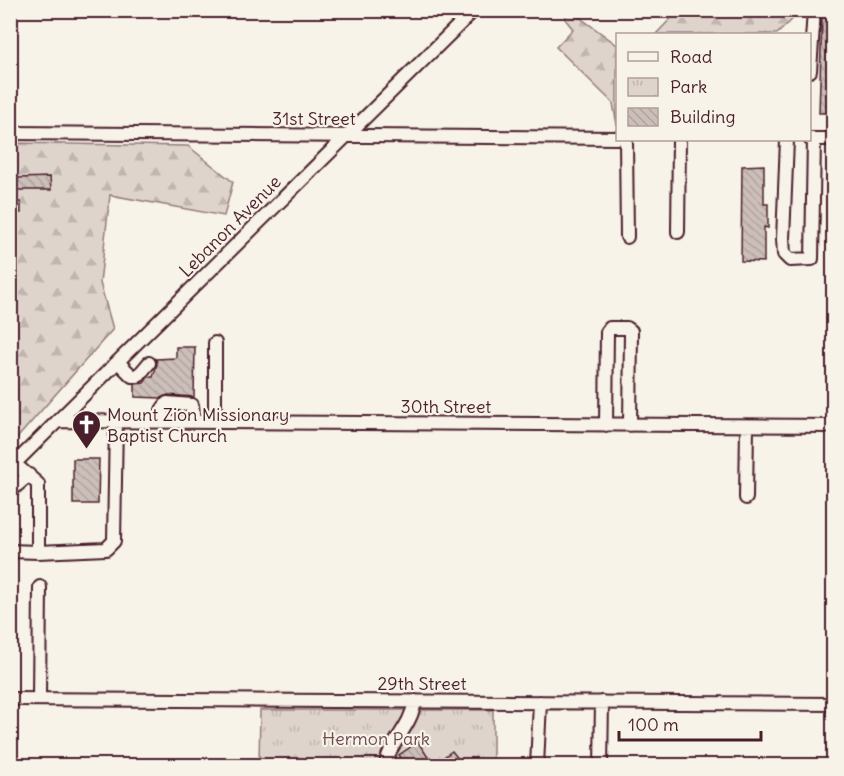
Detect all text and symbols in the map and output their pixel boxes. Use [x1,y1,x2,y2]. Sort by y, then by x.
legend [616,33,811,141]
text: Road [670,45,713,68]
text: Park [670,75,707,98]
text: Building [670,105,735,128]
street label: 31st Street [272,107,356,130]
street label: Lebanon Avenue [174,170,286,282]
street label: 30th Street [401,395,491,418]
place label: Mount Zion Missionary Baptist Church [107,403,289,447]
church icon: Mount Zion Missionary Baptist Church [70,408,102,450]
street label: 29th Street [378,672,467,695]
scale bar [619,704,762,742]
text: 100 m [628,713,679,736]
park label: Hermon Park [322,727,430,750]

